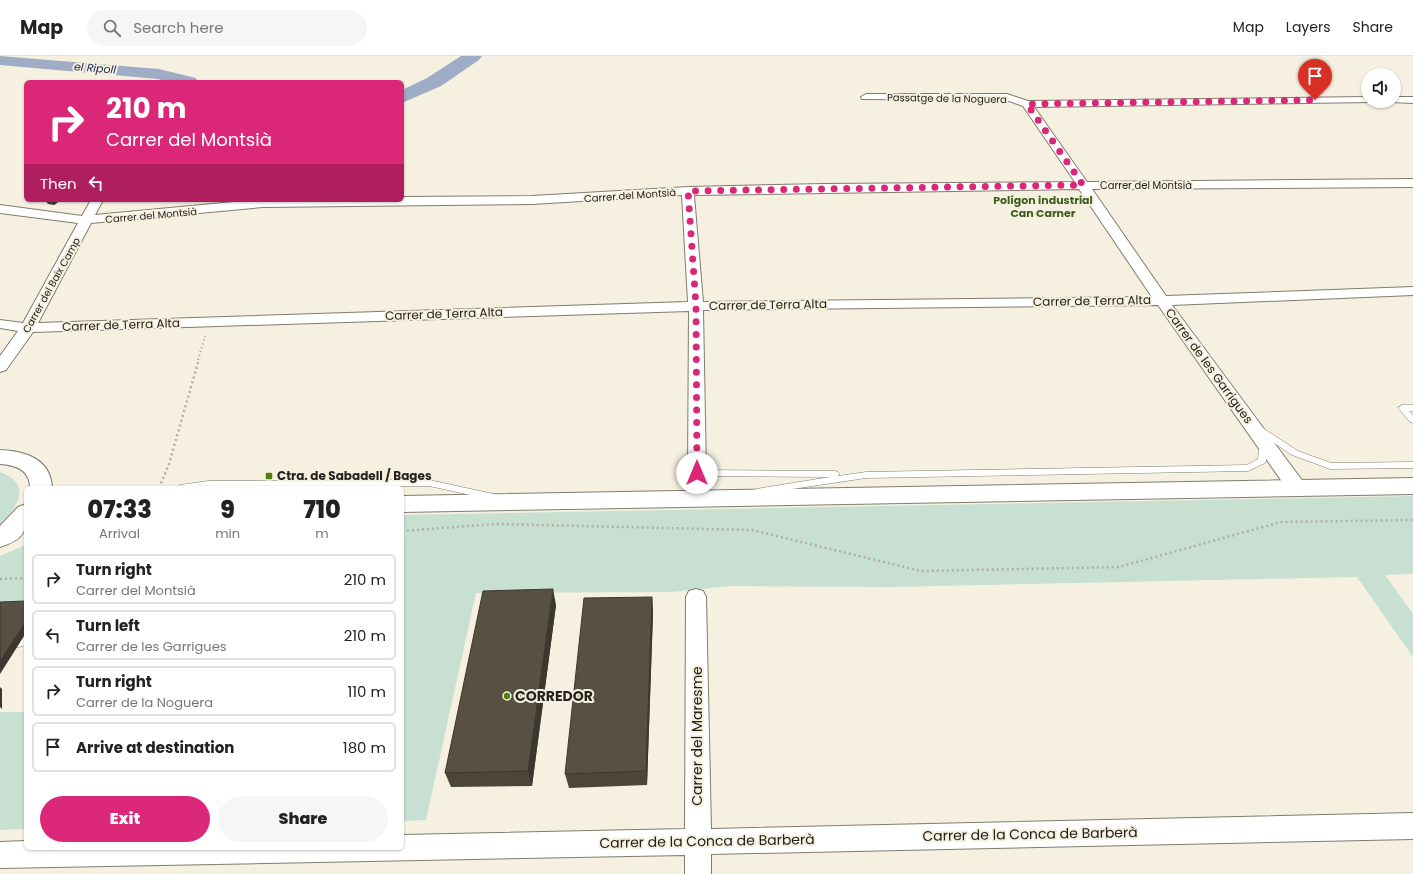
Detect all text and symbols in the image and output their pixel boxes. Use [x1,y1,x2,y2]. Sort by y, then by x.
search box [87,10,367,46]
text: Map [20,14,63,41]
icon: search [101,17,123,39]
text: Search here [133,17,224,38]
text: Map [1233,17,1264,37]
text: Layers [1286,17,1330,37]
text: Share [1352,17,1393,37]
water label: el Ripoll [73,58,117,78]
pin [1298,59,1332,100]
icon: arrive [1304,65,1326,87]
map controls [1361,68,1401,108]
button: sound [1361,68,1401,108]
text: 210 m [106,89,186,128]
street label: Passatge de la Noguera [887,90,1007,107]
icon: right [40,96,92,148]
text: Carrer del Montsià [106,127,272,152]
icon: left [85,172,107,194]
text: Then [40,173,77,194]
street label: Carrer del Montsià [1100,178,1192,193]
street label: Carrer del Montsià [584,185,677,206]
district label: Polígon industrial Can Carner [993,192,1093,221]
street label: Carrer del Montsià [105,204,198,227]
street label: Carrer del Baix Camp [19,235,84,336]
street label: Carrer de Terra Alta [1033,291,1151,310]
street label: Carrer de Terra Alta [709,295,827,314]
street label: Carrer de Terra Alta [385,303,503,324]
street label: Carrer de les Garrigues [1162,305,1257,427]
street label: Carrer de Terra Alta [62,314,180,335]
position arrow [676,452,718,494]
place label: Ctra. de Sabadell / Bages [277,467,432,484]
marker: Ctra. de Sabadell / Bages [264,471,274,481]
text: 07:33 [87,493,152,526]
text: 9 [220,493,235,526]
text: 710 [303,493,341,526]
text: Arrival [99,524,140,543]
text: min [215,524,240,543]
text: m [315,524,329,543]
text: Turn right [76,559,152,580]
icon: right [42,568,64,590]
text: 210 m [344,569,386,590]
text: Carrer del Montsià [76,581,196,600]
text: Turn left [76,615,140,636]
icon: left [42,624,64,646]
text: 210 m [344,625,386,646]
text: Carrer de les Garrigues [76,637,227,656]
street label: Carrer del Maresme [687,666,707,806]
text: Turn right [76,671,152,692]
icon: right [42,680,64,702]
text: 110 m [348,681,386,702]
place label: CORREDOR [515,686,593,706]
marker: CORREDOR [502,691,512,701]
text: Carrer de la Noguera [76,693,213,712]
icon: arrive [42,736,64,758]
text: Arrive at destination [76,737,234,758]
text: 180 m [343,737,386,758]
button: Exit [40,796,210,842]
button: Share [218,796,388,842]
street label: Carrer de la Conca de Barberà [922,822,1138,846]
street label: Carrer de la Conca de Barberà [599,829,815,853]

